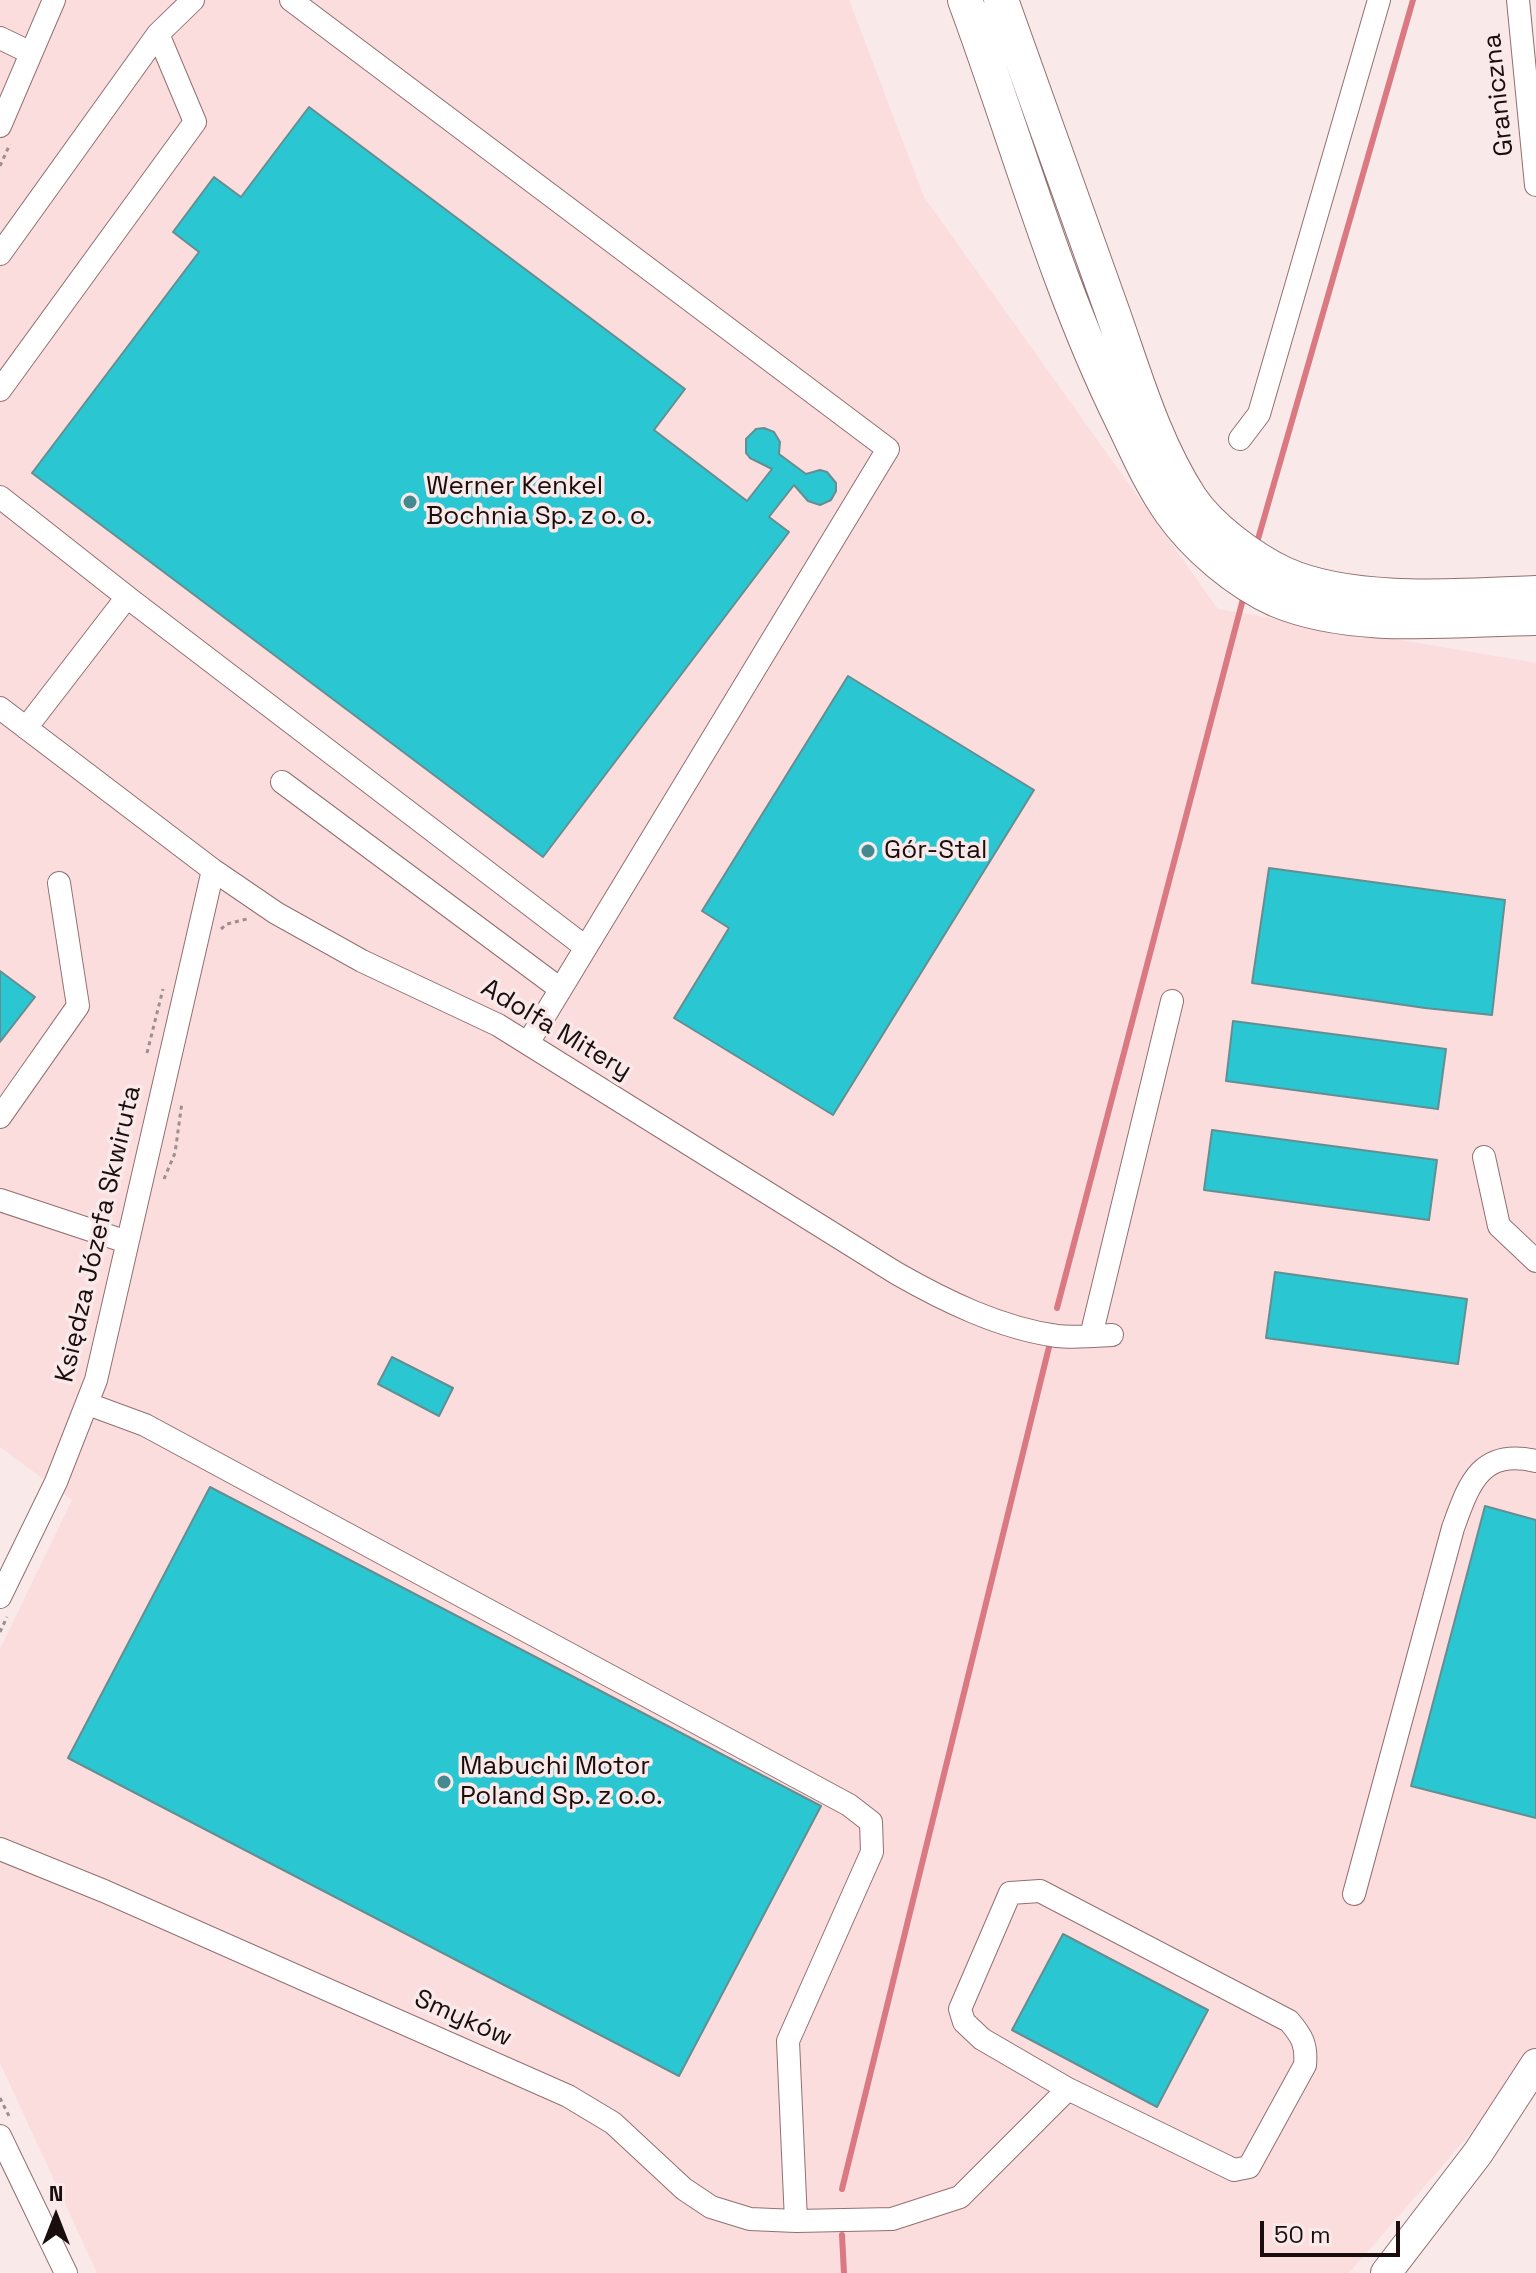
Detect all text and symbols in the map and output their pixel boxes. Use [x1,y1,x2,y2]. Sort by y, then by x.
street label: Graniczna [1477,32,1521,158]
place label: Werner Kenkel Bochnia Sp. z o. o. [426,471,652,532]
marker: Werner Kenkel Bochnia Sp. z o. o. [401,493,419,511]
place label: Gór-Stal [884,835,987,867]
marker: Gór-Stal [859,842,877,860]
street label: Adolfa Mitery [475,973,637,1087]
street label: Księdza Józefa Skwiruta [50,1083,148,1385]
place label: Mabuchi Motor Poland Sp. z o.o. [460,1751,663,1812]
marker: Mabuchi Motor Poland Sp. z o.o. [435,1773,453,1791]
street label: Smyków [409,1984,517,2054]
north arrow [16,2177,96,2257]
text: N [49,2179,63,2207]
scale bar [1264,2205,1404,2255]
text: 50 m [1274,2219,1331,2250]

